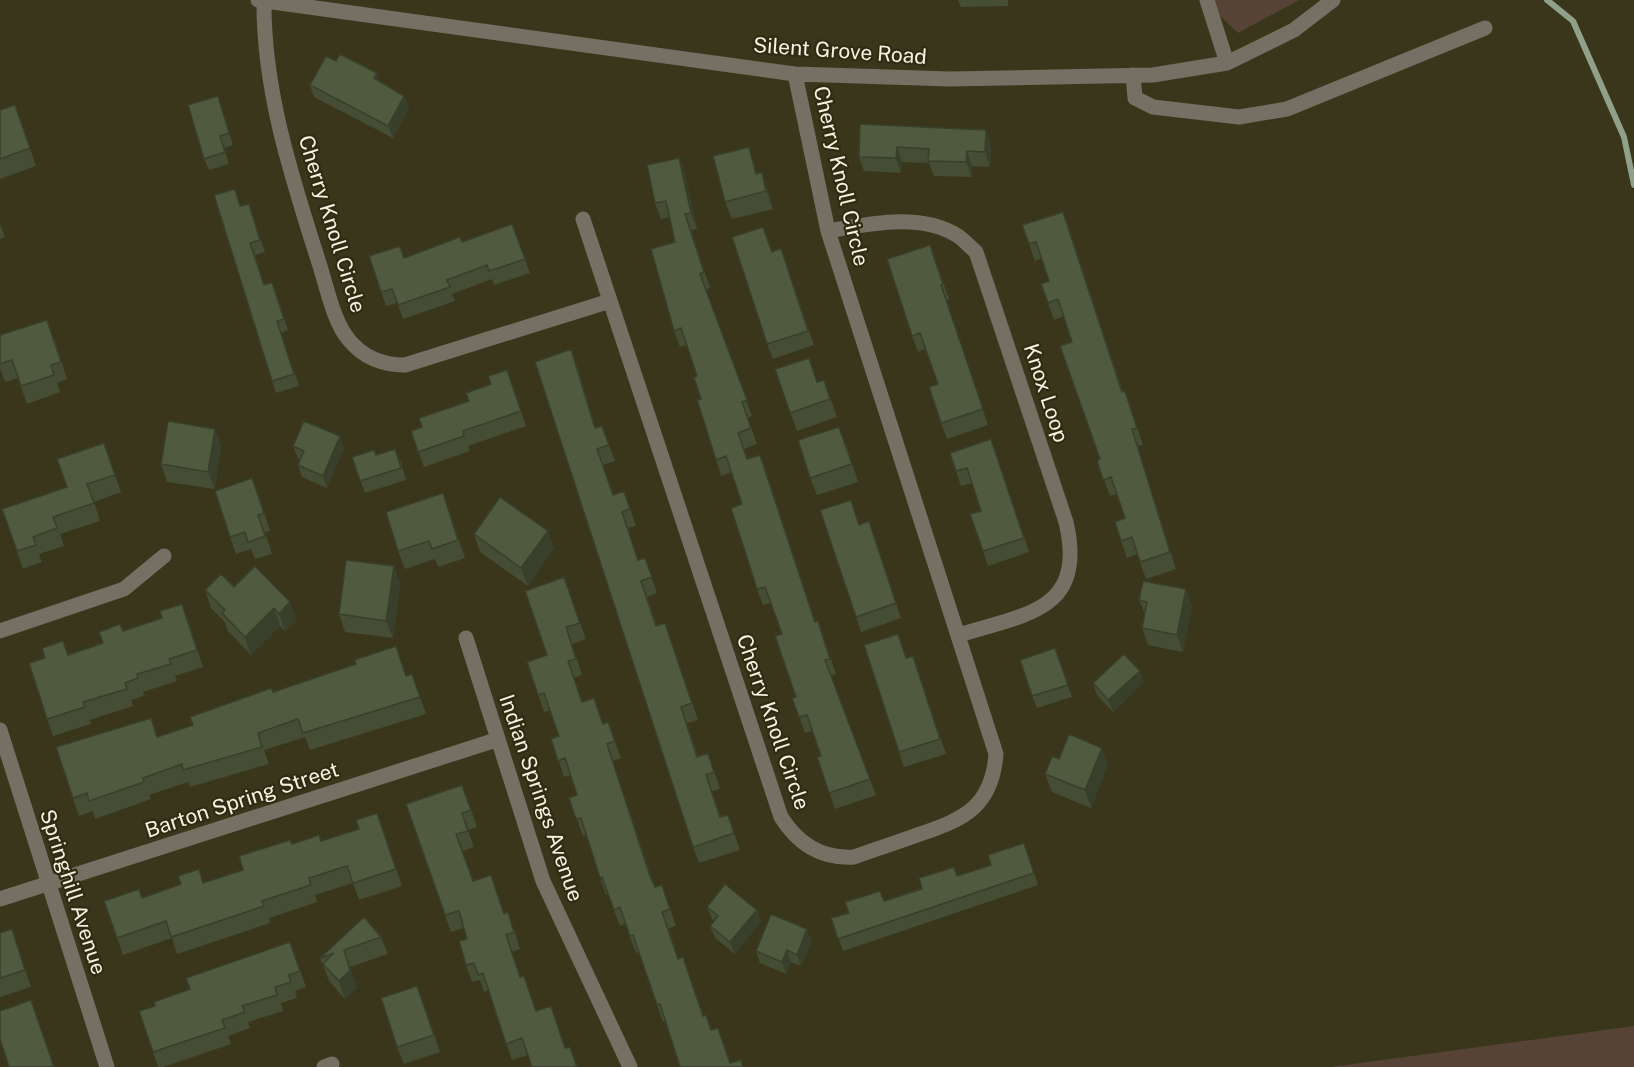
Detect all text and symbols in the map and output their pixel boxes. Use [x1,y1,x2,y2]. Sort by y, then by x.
street label: Silent Grove Road [752,32,928,69]
street label: Cherry Knoll Circle [809,83,874,268]
street label: Cherry Knoll Circle [294,132,371,316]
street label: Knox Loop [1019,340,1074,445]
street label: Cherry Knoll Circle [732,631,815,813]
street label: Indian Springs Avenue [494,691,589,905]
street label: Barton Spring Street [142,756,342,843]
street label: Springhill Avenue [35,806,112,978]

